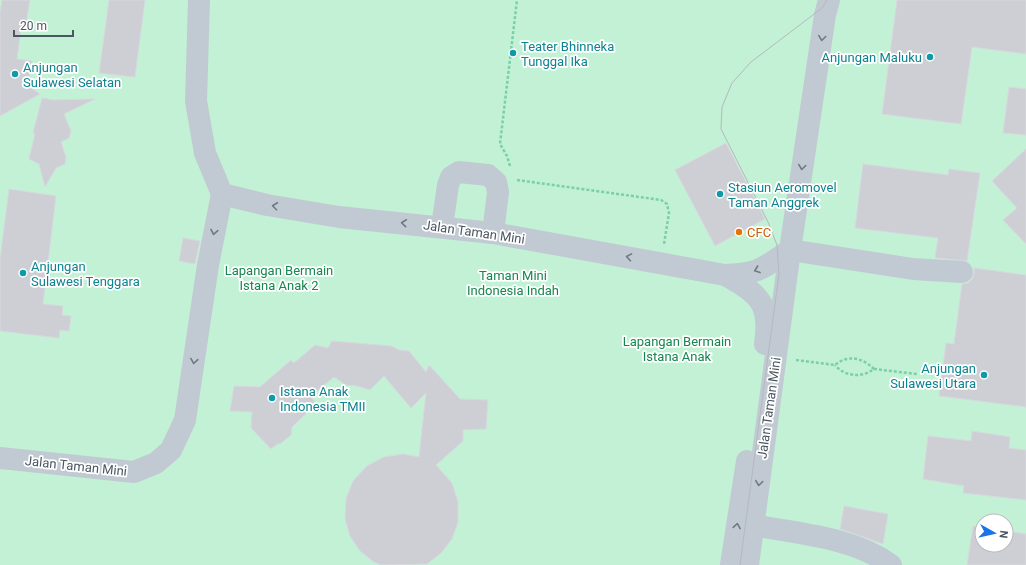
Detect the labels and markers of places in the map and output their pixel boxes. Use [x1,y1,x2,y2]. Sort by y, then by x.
place label: Teater Bhinneka Tunggal Ika [521,39,614,69]
marker: Teater Bhinneka Tunggal Ika [508,48,518,58]
place label: Anjungan Maluku [822,50,922,65]
marker: Anjungan Maluku [925,52,935,62]
place label: Anjungan Sulawesi Selatan [23,60,121,90]
marker: Anjungan Sulawesi Selatan [10,69,20,79]
place label: Stasiun Aeromovel Taman Anggrek [728,180,837,210]
marker: Stasiun Aeromovel Taman Anggrek [715,189,725,199]
place label: CFC [747,225,771,240]
marker: CFC [734,227,744,237]
place label: Anjungan Sulawesi Tenggara [31,259,140,289]
marker: Anjungan Sulawesi Tenggara [18,268,28,278]
place label: Anjungan Sulawesi Utara [890,361,976,391]
marker: Anjungan Sulawesi Utara [979,370,989,380]
place label: Istana Anak Indonesia TMII [280,384,366,414]
marker: Istana Anak Indonesia TMII [267,393,277,403]

